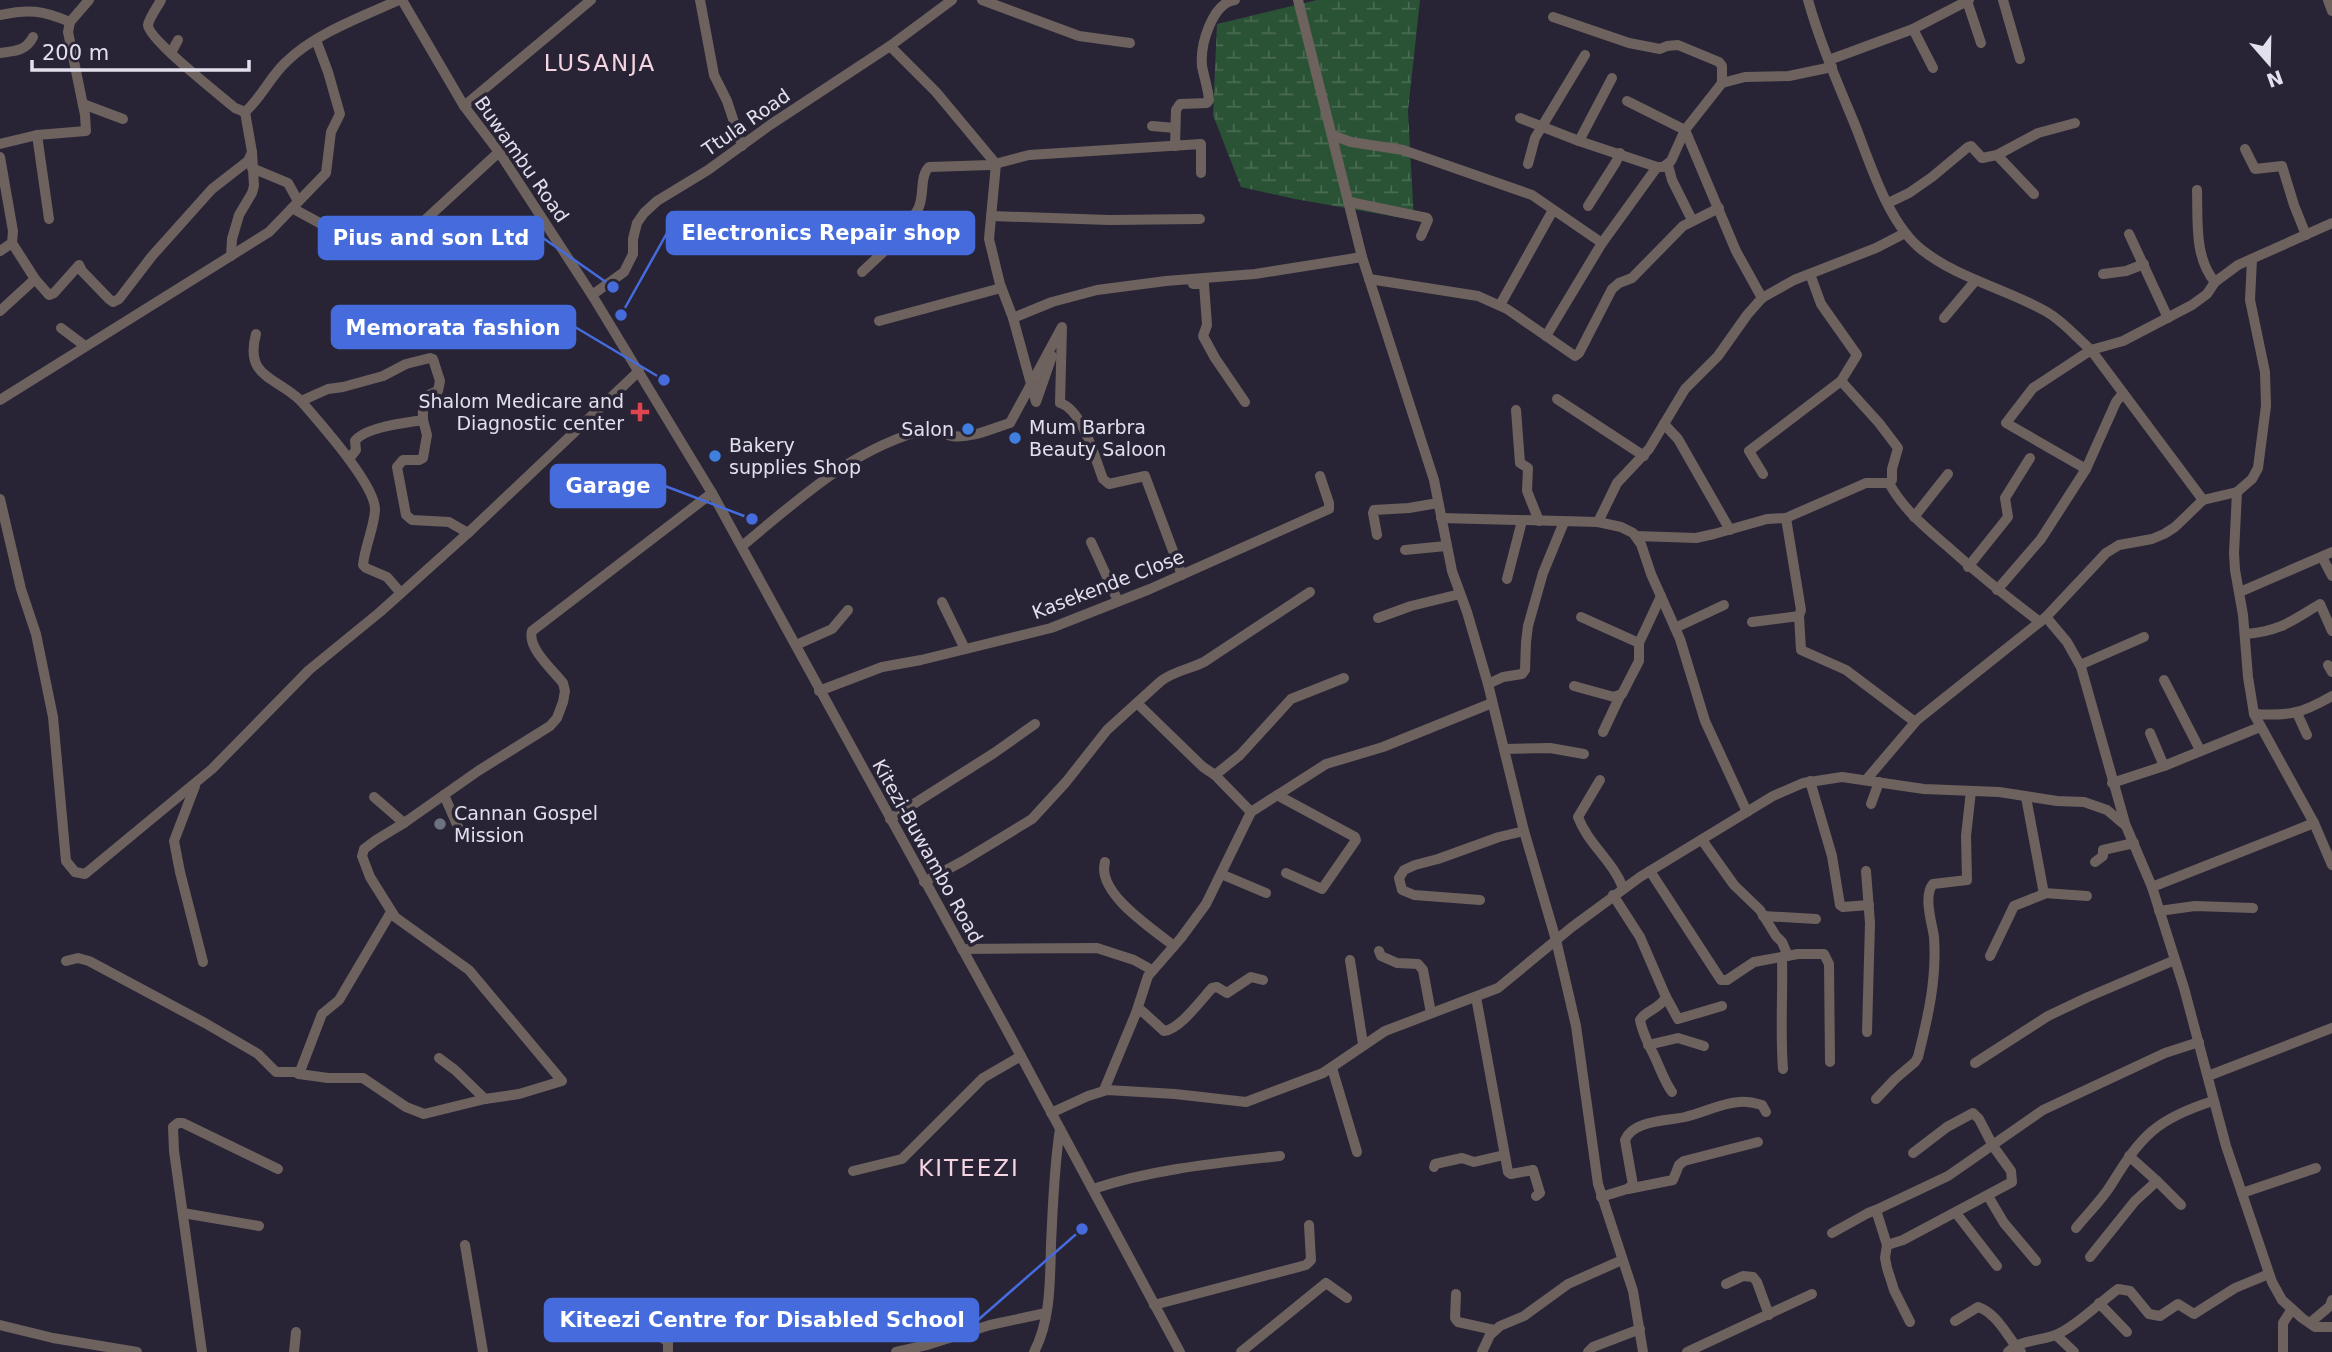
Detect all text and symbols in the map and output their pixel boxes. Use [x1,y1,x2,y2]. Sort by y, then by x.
scale bar [32,28,248,72]
north arrow [2234,28,2304,98]
text: 200 m [42,41,109,65]
district label: LUSANJA [544,50,656,76]
text: N [2264,66,2286,92]
street label: Ttula Road [697,84,794,161]
street label: Buwambu Road [470,92,574,226]
callout: Electronics Repair shop [667,212,974,254]
callout: Pius and son Ltd [319,217,543,259]
text: Electronics Repair shop [682,221,960,245]
text: Pius and son Ltd [333,226,529,250]
callout: Memorata fashion [332,306,575,348]
text: Memorata fashion [346,316,560,340]
place label: Shalom Medicare and Diagnostic center [418,390,624,434]
marker: Shalom Medicare and Diagnostic center [630,402,650,422]
place label: Mum Barbra Beauty Saloon [1029,416,1166,460]
place label: Salon [901,418,954,440]
marker: Salon [960,421,976,437]
marker: Mum Barbra Beauty Saloon [1007,430,1023,446]
place label: Bakery supplies Shop [729,434,861,478]
marker: Bakery supplies Shop [707,448,723,464]
callout: Garage [551,465,665,507]
text: Garage [565,474,651,498]
street label: Kasekende Close [1029,545,1187,623]
street label: Kitezi-Buwambo Road [868,755,988,947]
place label: Cannan Gospel Mission [454,802,598,846]
marker: Cannan Gospel Mission [432,816,448,832]
district label: KITEEZI [918,1155,1020,1181]
callout: Kiteezi Centre for Disabled School [545,1299,978,1341]
text: Kiteezi Centre for Disabled School [559,1308,965,1332]

